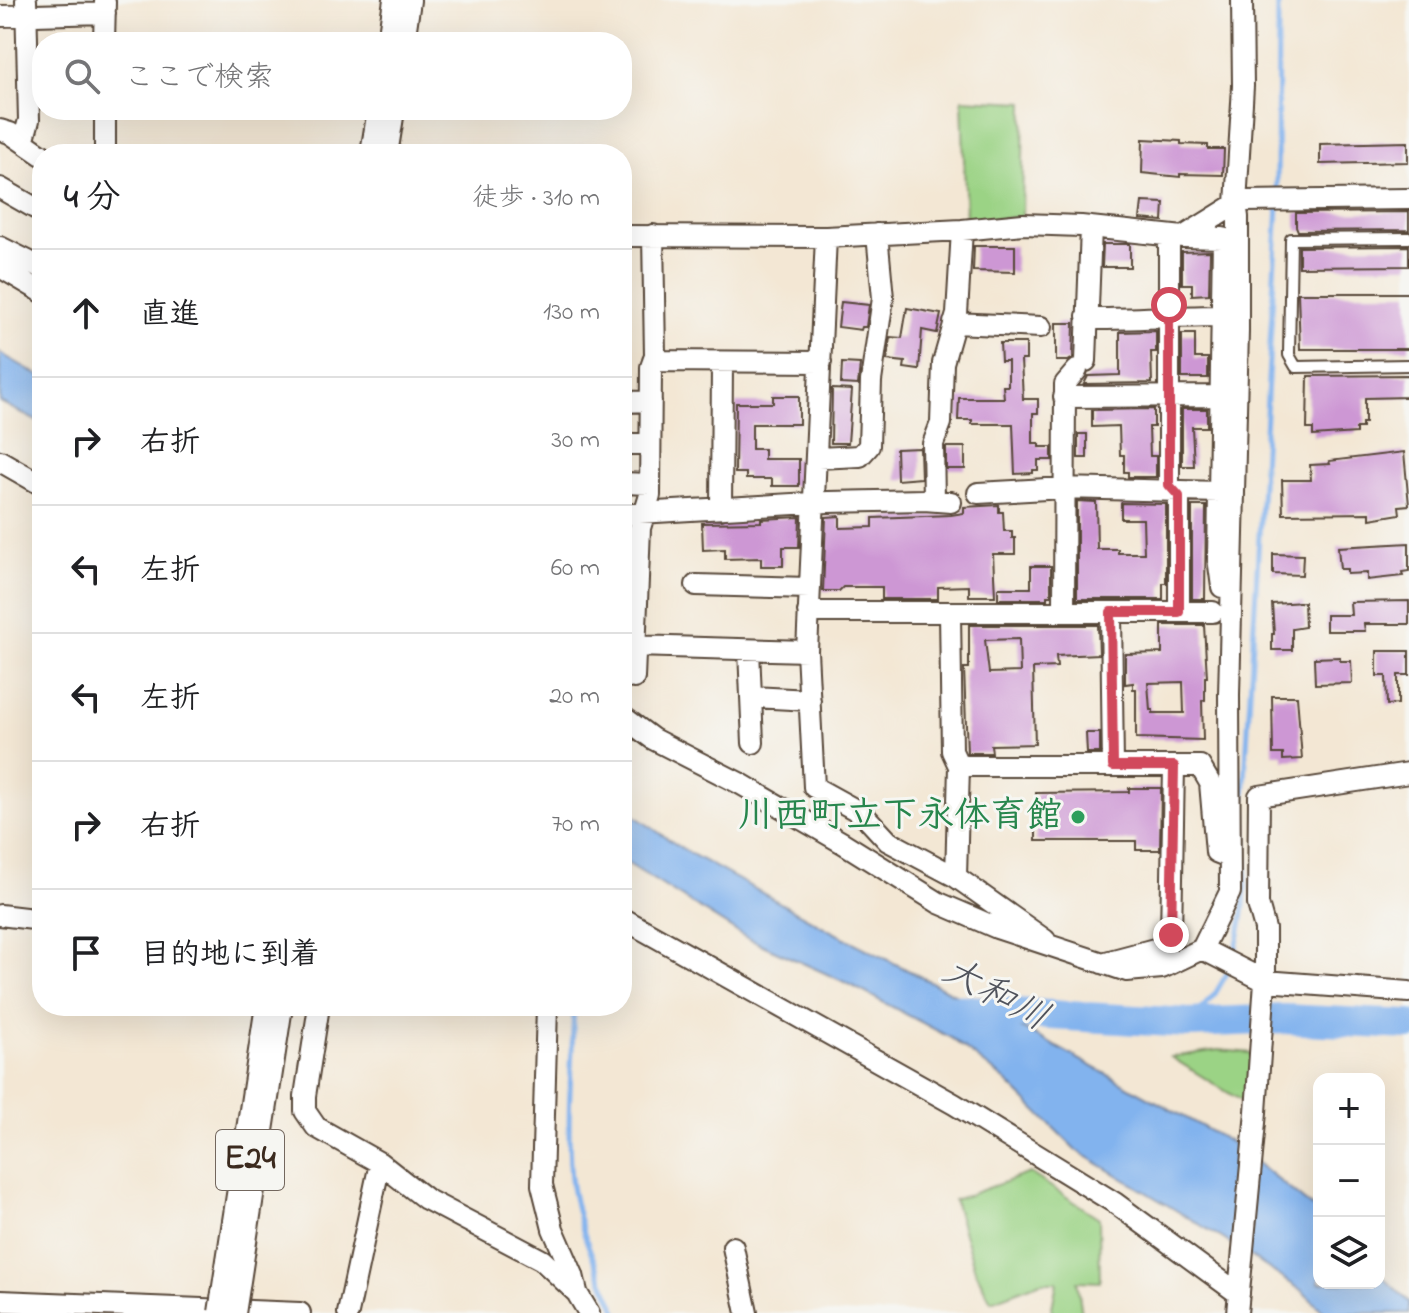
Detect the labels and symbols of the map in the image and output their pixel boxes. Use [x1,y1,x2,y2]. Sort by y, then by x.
route start [1151,287,1187,323]
place label: 川西町立下永体育館 [738,791,1062,844]
marker: 川西町立下永体育館 [1069,808,1087,826]
route end [1153,917,1189,953]
water label: 大和川 [932,945,1058,1047]
road number: E24 [216,1130,284,1190]

